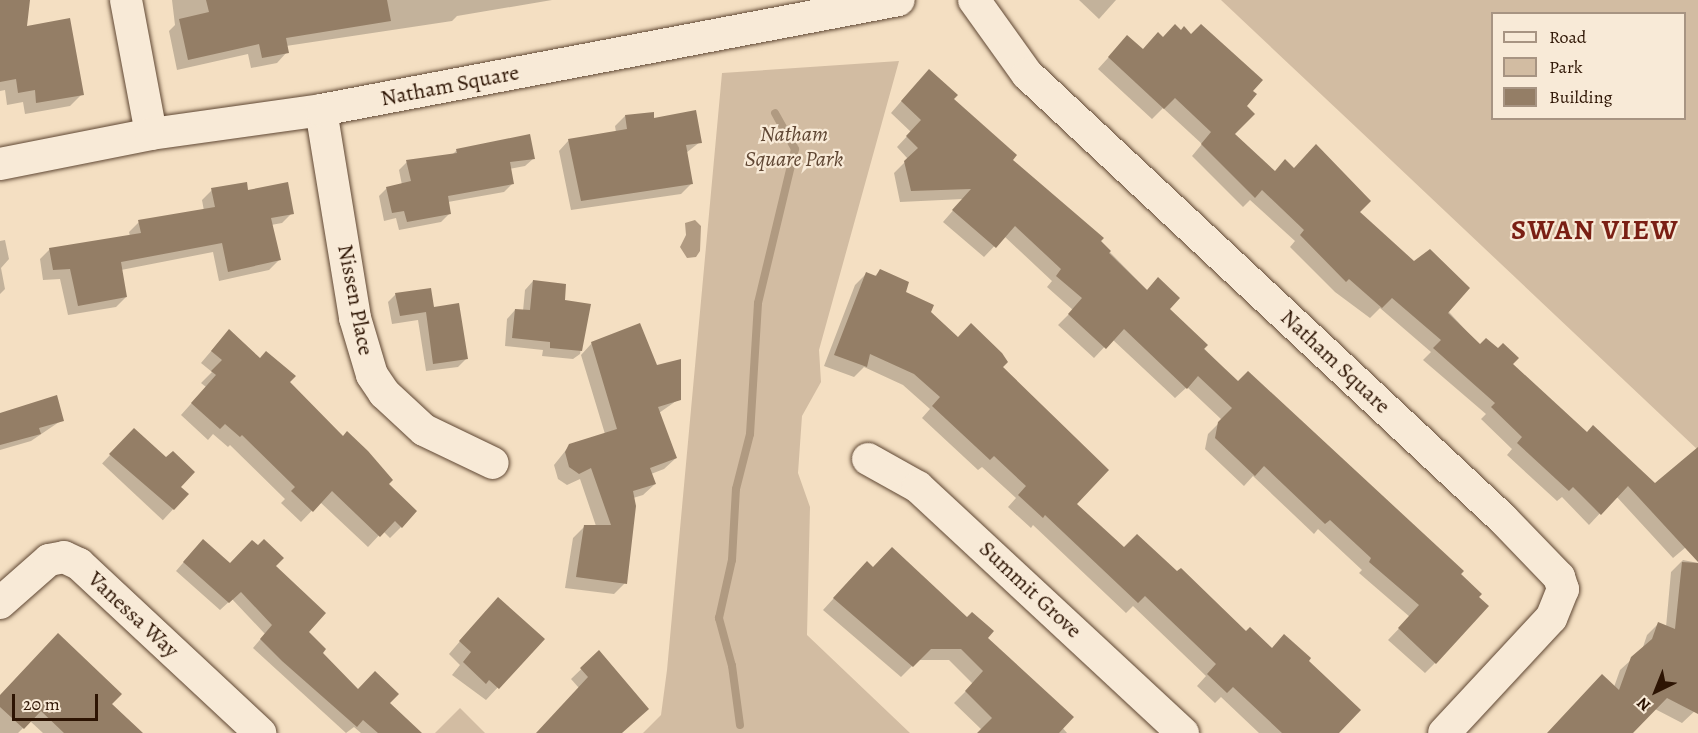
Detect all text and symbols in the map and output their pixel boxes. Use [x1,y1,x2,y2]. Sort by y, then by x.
legend [1491,12,1686,120]
text: Road [1549,25,1586,49]
text: Park [1549,55,1583,79]
street label: Natham Square [379,60,521,112]
text: Building [1549,85,1613,109]
park label: Natham Square Park [745,121,843,172]
district label: SWAN VIEW [1511,213,1679,247]
street label: Nissen Place [331,242,379,358]
street label: Natham Square [1275,304,1395,420]
street label: Summit Grove [973,536,1087,644]
street label: Vanessa Way [82,566,184,664]
north arrow [1626,661,1686,721]
scale bar [15,682,100,720]
text: 20 m [23,692,60,716]
text: N [1632,692,1655,716]

